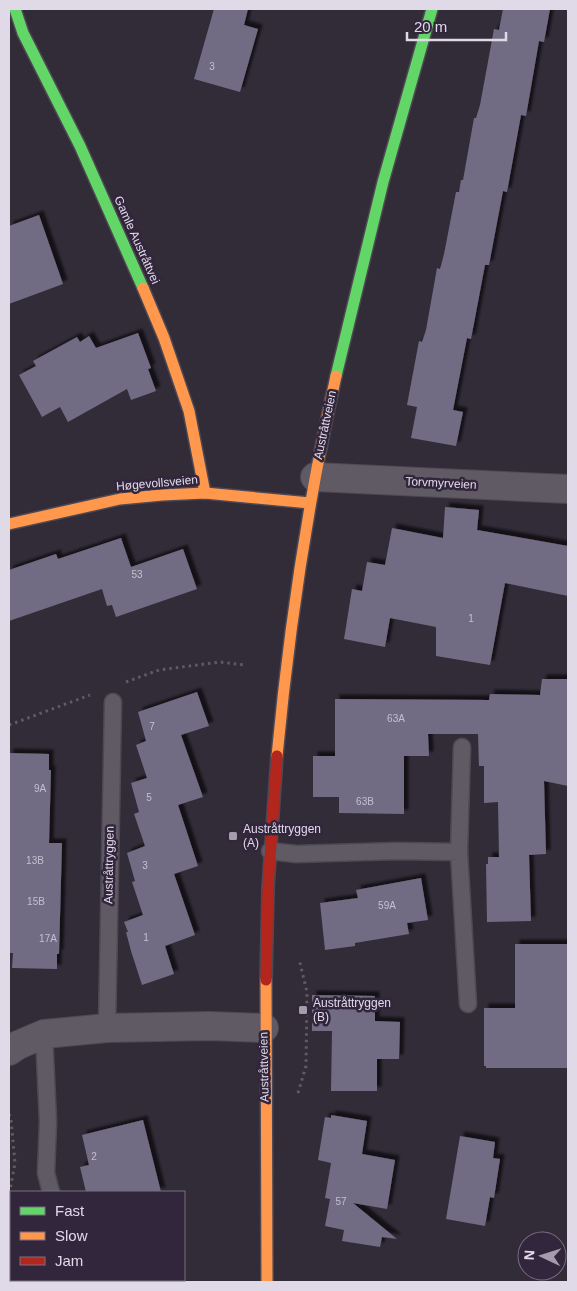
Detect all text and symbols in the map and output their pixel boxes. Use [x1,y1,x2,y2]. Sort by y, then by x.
scale bar [407,10,506,42]
text: 20 m [414,18,447,35]
house number: 3 [209,61,215,72]
street label: Gamle Austråttvei [111,194,163,286]
street label: Austråttveien [311,389,339,461]
street label: Høgevollsveien [116,472,198,494]
street label: Torvmyrveien [405,474,477,492]
house number: 53 [131,569,143,580]
house number: 1 [468,613,474,624]
house number: 63A [387,713,405,724]
house number: 7 [149,721,155,732]
house number: 9A [34,783,46,794]
house number: 5 [146,792,152,803]
house number: 63B [356,796,374,807]
place label: Austråttryggen (A) [243,822,321,850]
street label: Austråttryggen [101,826,117,904]
marker: Austråttryggen (A) [227,830,239,842]
house number: 13B [26,855,44,866]
house number: 3 [142,860,148,871]
house number: 15B [27,896,45,907]
house number: 59A [378,900,396,911]
house number: 1 [143,932,149,943]
house number: 17A [39,933,57,944]
place label: Austråttryggen (B) [313,996,391,1024]
marker: Austråttryggen (B) [297,1004,309,1016]
street label: Austråttveien [256,1032,272,1102]
house number: 2 [91,1151,97,1162]
legend [10,1191,185,1281]
house number: 57 [335,1196,347,1207]
text: Fast [55,1202,85,1219]
text: Slow [55,1227,88,1244]
north arrow [517,1231,567,1281]
text: N [521,1249,537,1261]
text: Jam [55,1252,83,1269]

